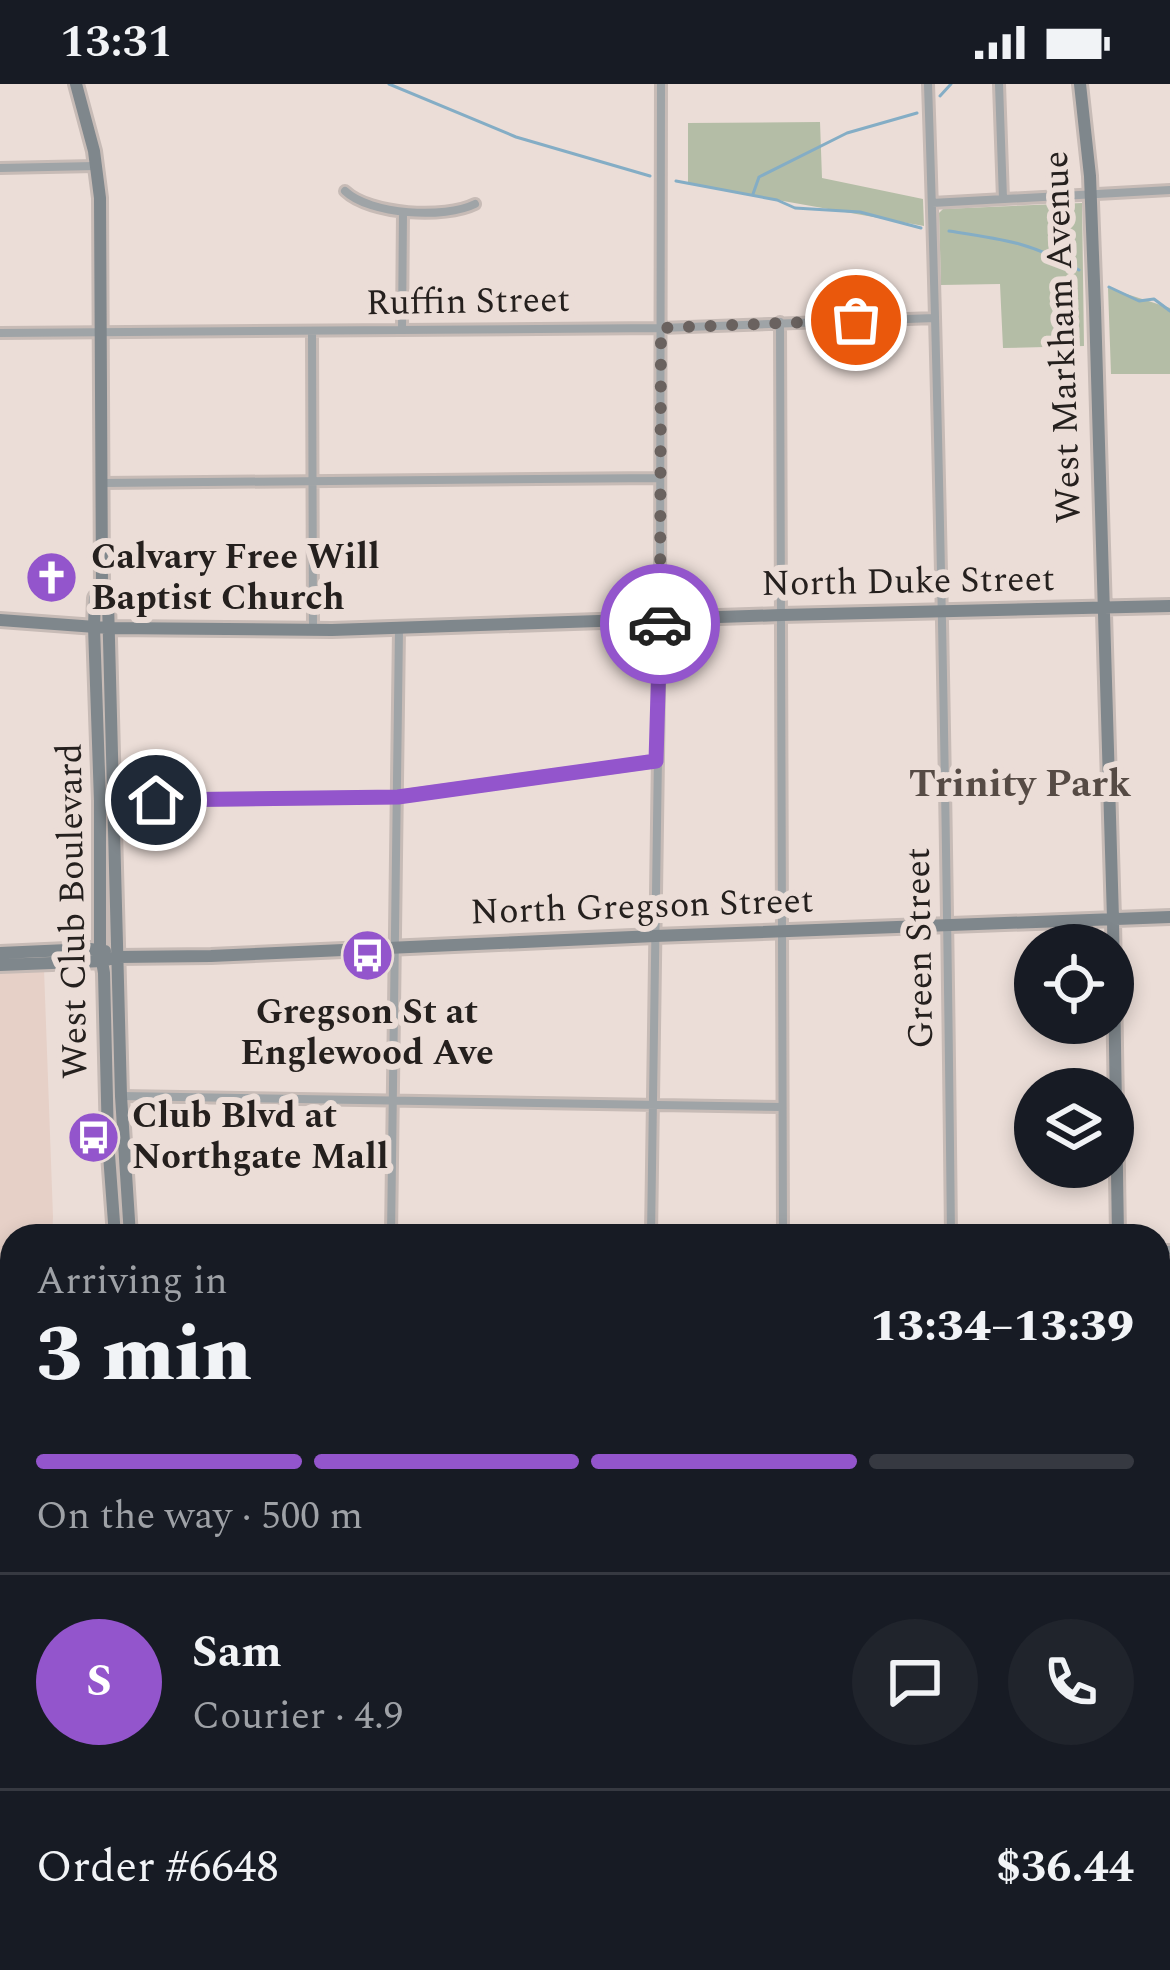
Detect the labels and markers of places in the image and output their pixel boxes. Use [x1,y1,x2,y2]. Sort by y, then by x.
pin [805,269,907,371]
place label: Calvary Free Will Baptist Church [91,530,380,626]
church icon: Calvary Free Will Baptist Church [24,550,80,606]
pin [105,749,207,851]
bus stop icon: Gregson St at Englewood Ave [339,928,395,984]
place label: Gregson St at Englewood Ave [240,985,494,1081]
place label: Club Blvd at Northgate Mall [132,1089,388,1185]
bus stop icon: Club Blvd at Northgate Mall [65,1109,121,1165]

